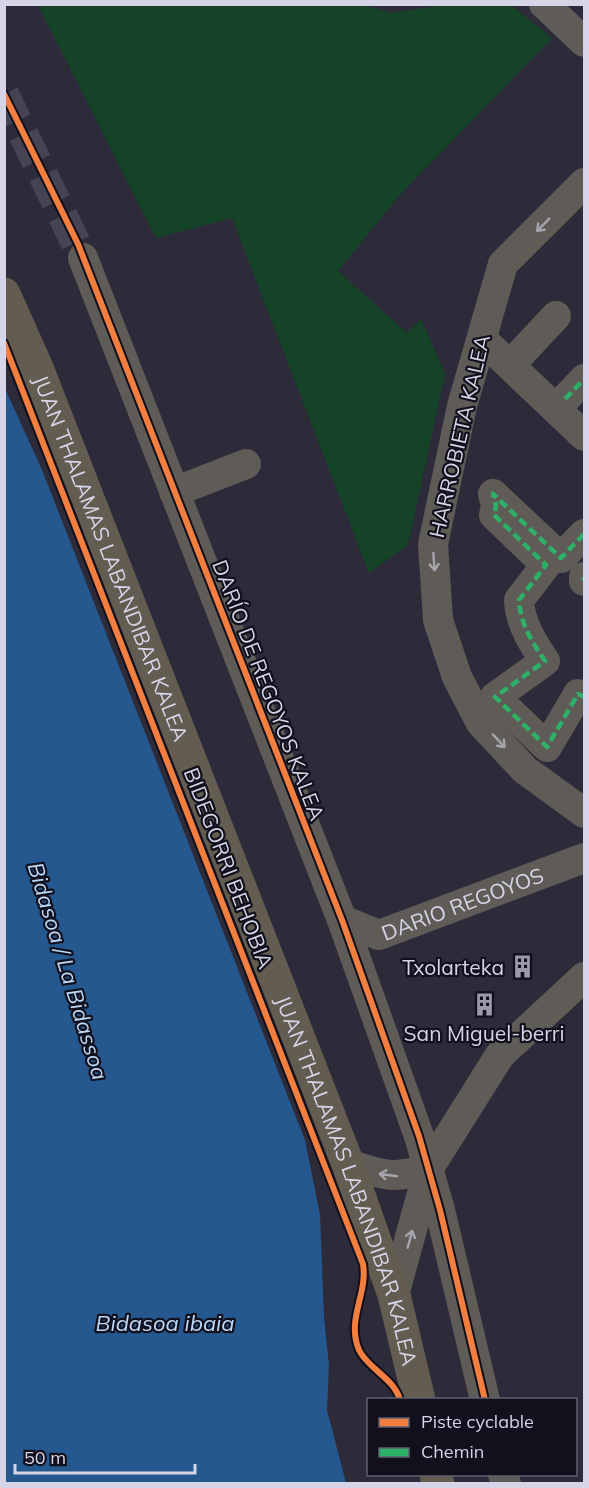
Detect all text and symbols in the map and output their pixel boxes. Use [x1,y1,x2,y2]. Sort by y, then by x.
one-way arrow [535,217,550,232]
street label: HARROBIETA KALEA [423,331,495,540]
street label: JUAN THALAMAS LABANDIBAR KALEA [28,371,195,745]
one-way arrow [429,552,440,572]
street label: DARÍO DE REGOYOS KALEA [207,556,331,825]
one-way arrow [491,733,505,748]
street label: BIDEGORRI BEHOBIA [179,764,280,973]
water label: Bidasoa / La Bidassoa [22,859,114,1083]
street label: DARIO REGOYOS [378,861,547,946]
place label: Txolarteka [402,954,504,980]
building icon: Txolarteka [509,954,535,980]
street label: JUAN THALAMAS LABANDIBAR KALEA [270,992,423,1369]
building icon: San Miguel-berri [471,992,497,1018]
place label: San Miguel-berri [404,1020,564,1046]
one-way arrow [379,1169,399,1180]
one-way arrow [405,1229,416,1248]
water label: Bidasoa ibaia [95,1309,235,1337]
legend [367,1398,577,1476]
text: Piste cyclable [421,1410,534,1433]
scale bar [15,1437,195,1475]
text: Chemin [421,1440,484,1463]
text: 50 m [24,1446,66,1469]

